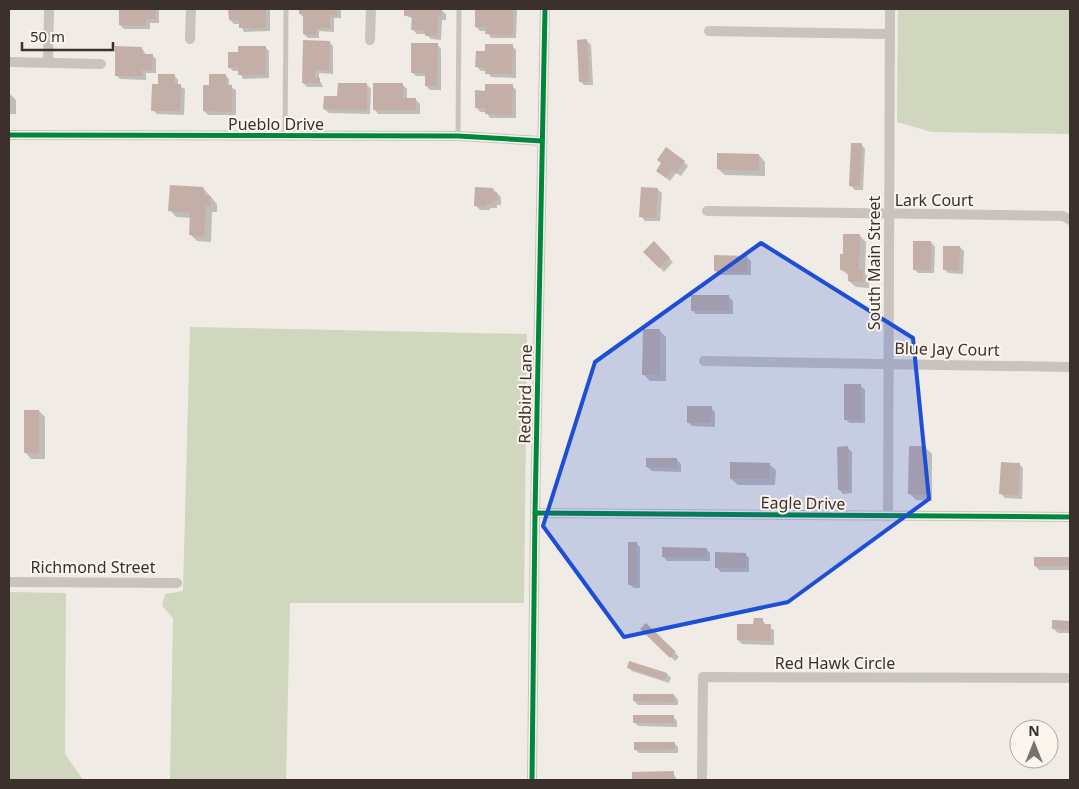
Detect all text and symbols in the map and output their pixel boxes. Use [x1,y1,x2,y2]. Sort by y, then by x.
scale bar [22,20,114,52]
text: 50 m [30,26,65,46]
street label: Pueblo Drive [228,113,324,135]
street label: Lark Court [895,189,974,211]
street label: South Main Street [863,196,885,330]
street label: Blue Jay Court [894,337,1000,361]
street label: Redbird Lane [513,344,537,444]
street label: Eagle Drive [761,491,845,515]
street label: Richmond Street [31,556,156,578]
street label: Red Hawk Circle [775,652,895,674]
north arrow [1009,719,1059,769]
text: N [1028,721,1040,740]

